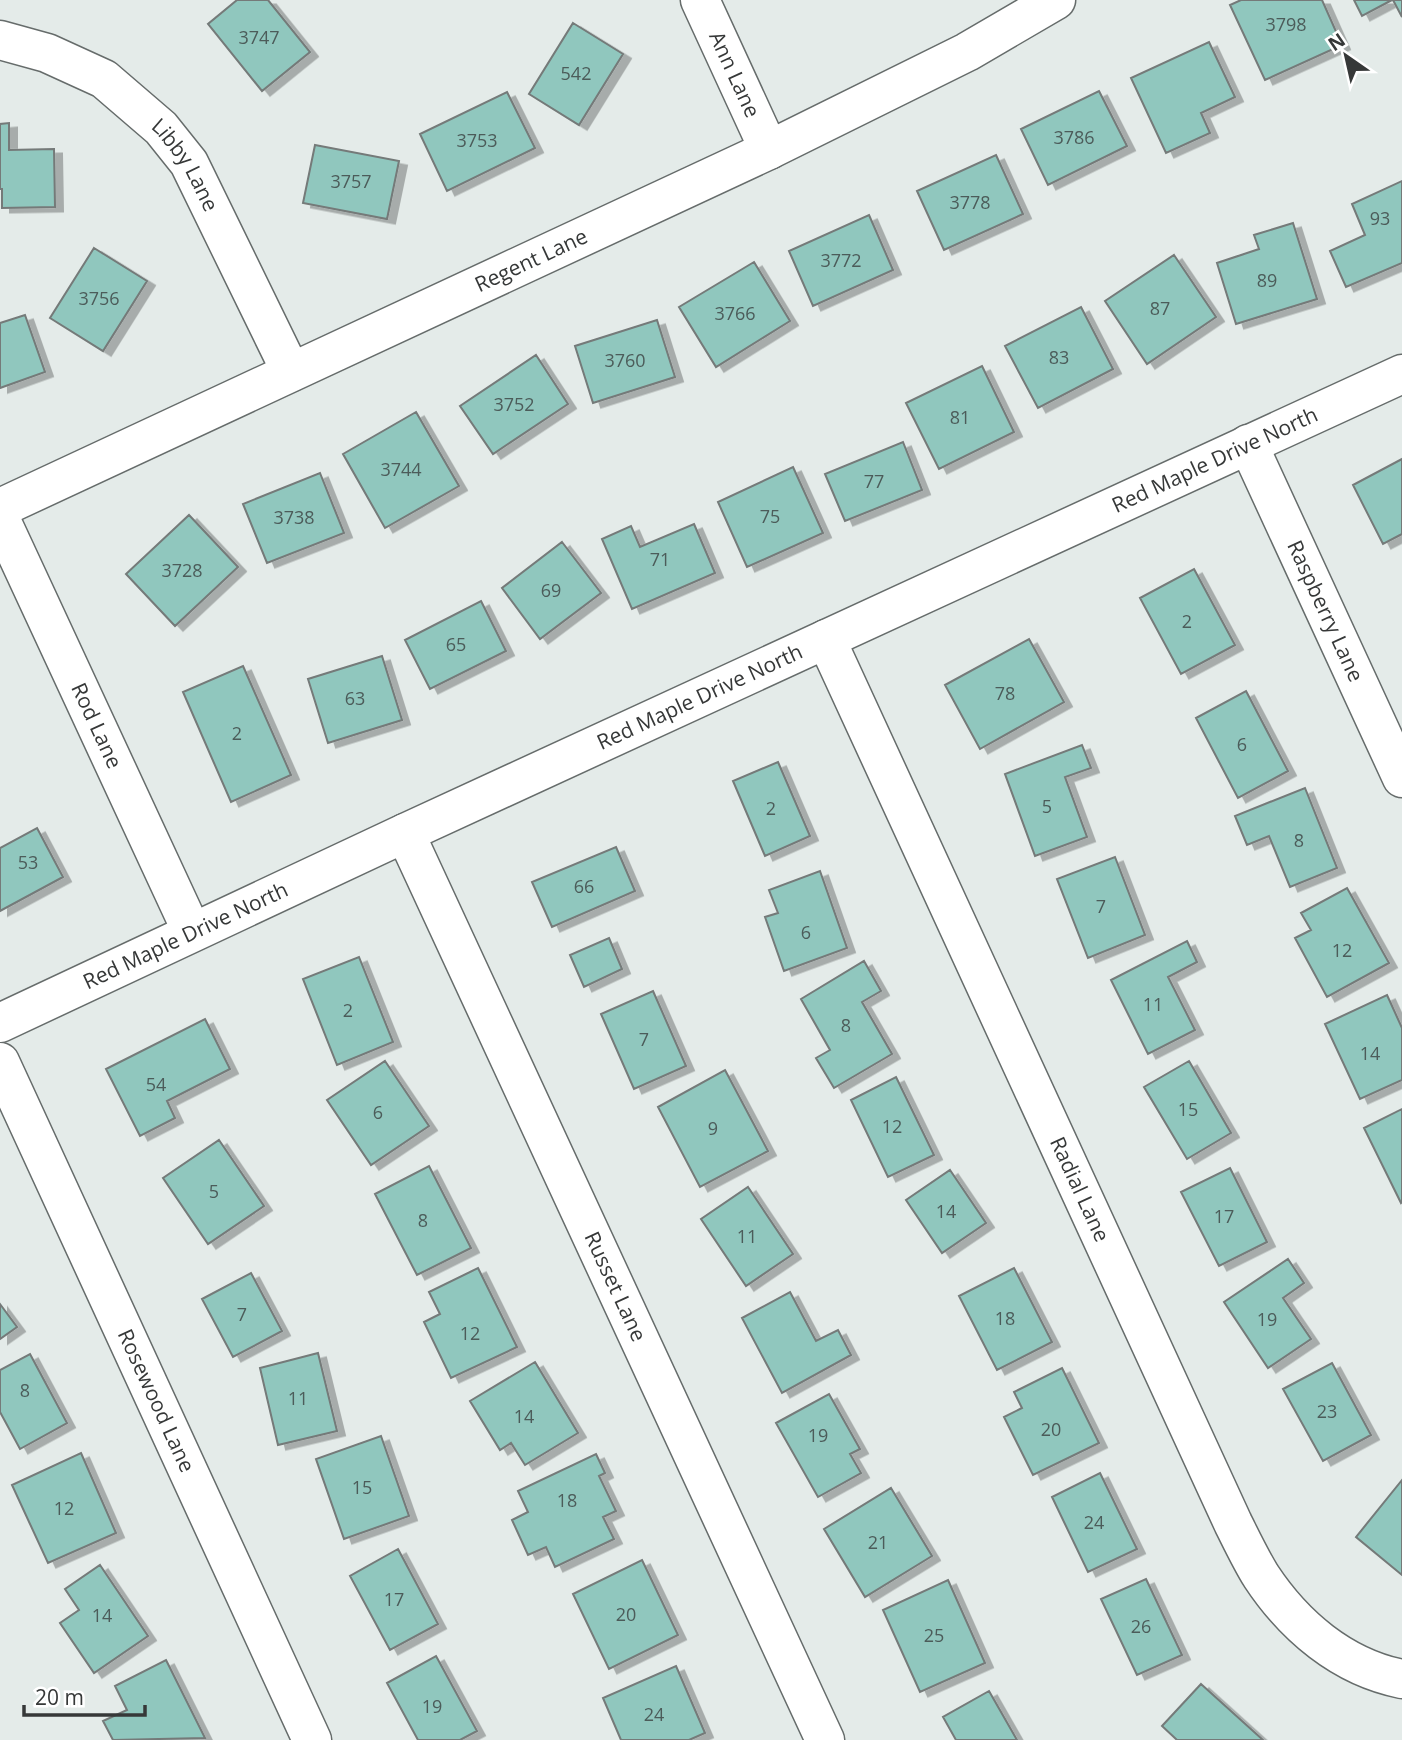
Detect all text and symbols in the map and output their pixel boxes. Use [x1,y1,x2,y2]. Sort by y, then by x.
house number: 3798 [1265,12,1307,36]
north arrow [1311,21,1381,91]
house number: 3747 [238,25,280,49]
street label: Ann Lane [703,27,767,122]
text: N [1323,27,1350,57]
house number: 542 [561,61,591,85]
street label: Libby Lane [146,111,225,216]
house number: 3786 [1053,125,1095,149]
house number: 3753 [456,128,498,152]
house number: 3757 [330,169,372,193]
house number: 3778 [949,190,991,214]
house number: 93 [1370,206,1390,230]
street label: Regent Lane [470,222,592,298]
house number: 3772 [820,248,862,272]
house number: 89 [1257,268,1277,292]
house number: 3756 [78,286,120,310]
house number: 87 [1150,296,1170,320]
house number: 3766 [714,301,756,325]
house number: 83 [1049,345,1069,369]
house number: 3760 [604,348,646,372]
house number: 3752 [493,392,535,416]
street label: Red Maple Drive North [1107,400,1322,519]
house number: 81 [950,405,970,429]
house number: 3744 [380,457,422,481]
house number: 77 [864,469,884,493]
house number: 75 [760,504,780,528]
house number: 3738 [273,505,315,529]
street label: Raspberry Lane [1281,535,1371,686]
house number: 71 [650,547,670,571]
house number: 3728 [161,558,203,582]
house number: 69 [541,578,561,602]
house number: 2 [1182,609,1192,633]
house number: 65 [446,632,466,656]
street label: Red Maple Drive North [592,637,807,756]
street label: Rod Lane [65,678,129,773]
house number: 78 [995,681,1015,705]
house number: 63 [345,686,365,710]
house number: 2 [232,721,242,745]
house number: 6 [1237,732,1247,756]
house number: 5 [1042,794,1052,818]
house number: 2 [766,796,776,820]
house number: 8 [1294,828,1304,852]
house number: 53 [18,850,38,874]
house number: 66 [574,874,594,898]
street label: Red Maple Drive North [78,875,292,995]
house number: 7 [1096,894,1106,918]
house number: 6 [801,920,811,944]
house number: 12 [1332,938,1352,962]
house number: 11 [1143,992,1163,1016]
house number: 2 [343,998,353,1022]
house number: 8 [841,1013,851,1037]
house number: 7 [639,1027,649,1051]
house number: 14 [1360,1041,1380,1065]
house number: 54 [146,1072,166,1096]
house number: 15 [1178,1097,1198,1121]
house number: 6 [373,1100,383,1124]
house number: 12 [882,1114,902,1138]
house number: 9 [708,1116,718,1140]
street label: Radial Lane [1044,1132,1117,1246]
house number: 5 [209,1179,219,1203]
house number: 14 [936,1199,956,1223]
house number: 17 [1214,1204,1234,1228]
house number: 8 [418,1208,428,1232]
house number: 11 [737,1224,757,1248]
street label: Russet Lane [579,1227,653,1346]
house number: 7 [237,1302,247,1326]
house number: 18 [995,1306,1015,1330]
house number: 19 [1257,1307,1277,1331]
house number: 12 [460,1321,480,1345]
street label: Rosewood Lane [112,1324,202,1477]
house number: 8 [20,1378,30,1402]
house number: 11 [288,1386,308,1410]
house number: 23 [1317,1399,1337,1423]
house number: 14 [514,1404,534,1428]
house number: 20 [1041,1417,1061,1441]
house number: 19 [808,1423,828,1447]
house number: 15 [352,1475,372,1499]
house number: 18 [557,1488,577,1512]
house number: 12 [54,1496,74,1520]
house number: 24 [1084,1510,1104,1534]
house number: 21 [868,1530,888,1554]
house number: 17 [384,1587,404,1611]
house number: 20 [616,1602,636,1626]
house number: 14 [92,1603,112,1627]
house number: 26 [1131,1614,1151,1638]
house number: 25 [924,1623,944,1647]
scale bar [24,1674,145,1718]
text: 20 m [35,1683,84,1711]
house number: 19 [422,1694,442,1718]
house number: 24 [644,1702,664,1726]

